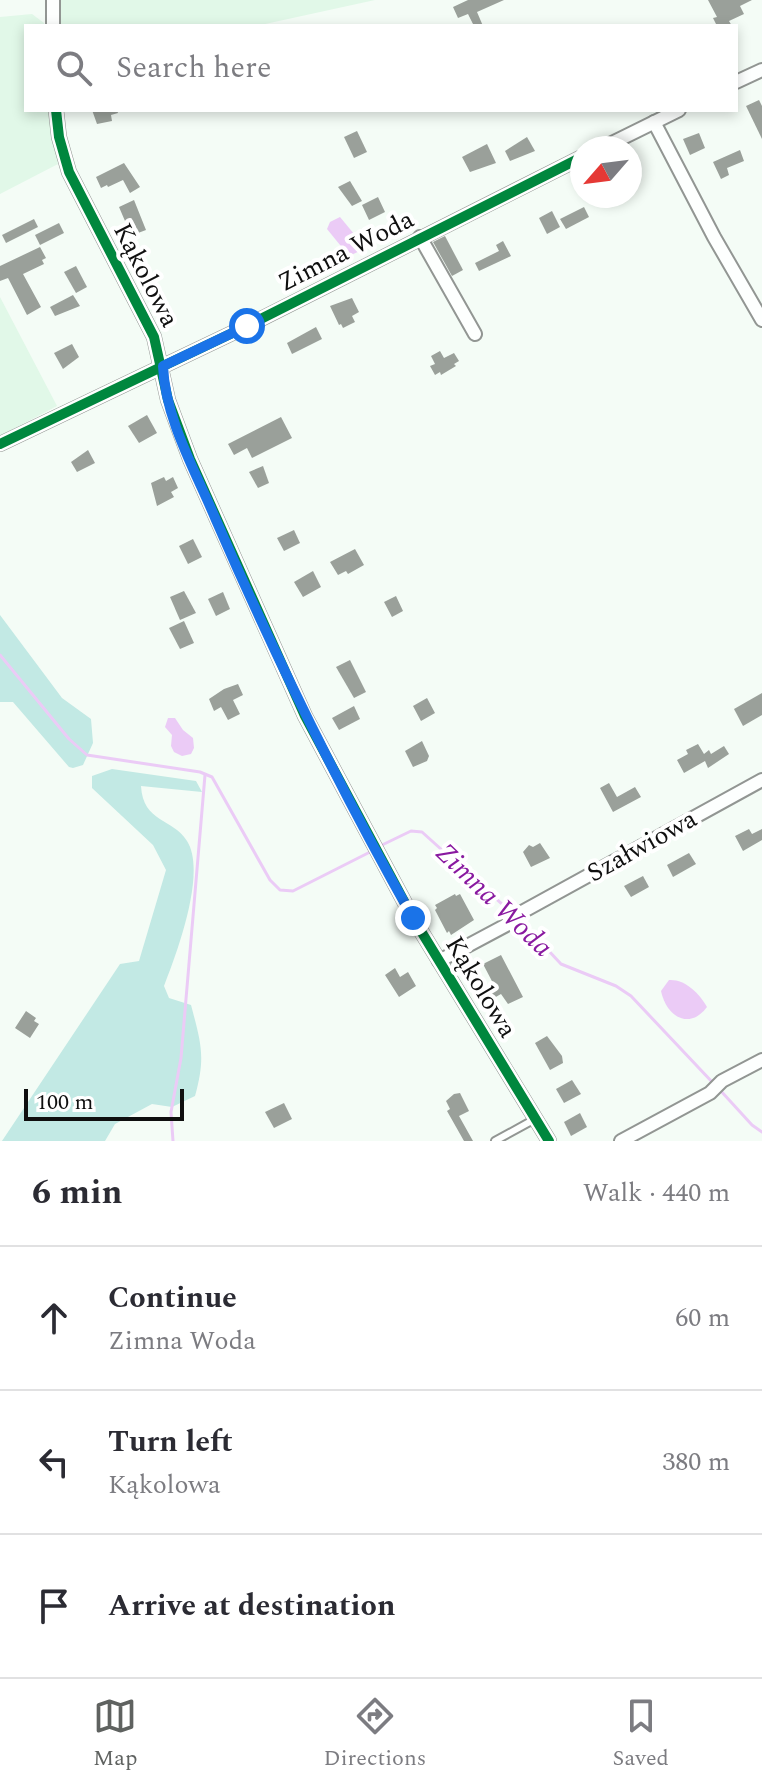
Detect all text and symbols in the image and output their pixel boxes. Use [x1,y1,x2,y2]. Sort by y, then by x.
search box [24,24,738,112]
text: Search here [116,45,272,91]
icon: search [52,46,96,90]
north arrow [570,136,642,208]
street label: Zimna Woda [271,199,421,302]
street label: Kąkolowa [103,216,190,335]
route start [229,308,265,344]
street label: Szałwiowa [579,799,705,893]
water label: Zimna Woda [425,833,563,967]
route end [395,900,431,936]
street label: Kąkolowa [435,928,527,1046]
scale bar [24,1085,184,1121]
text: 100 m [36,1086,93,1119]
text: 6 min [32,1167,122,1219]
text: Walk · 440 m [583,1173,730,1213]
text: Continue [108,1275,237,1321]
icon: ahead [32,1296,76,1340]
text: 60 m [675,1298,730,1338]
text: Zimna Woda [108,1321,256,1361]
text: Turn left [108,1419,233,1465]
icon: left [32,1440,76,1484]
text: 380 m [662,1442,730,1482]
text: Kąkolowa [108,1465,221,1505]
text: Arrive at destination [108,1583,395,1629]
icon: arrive [32,1584,76,1628]
tab: Map [93,1694,137,1775]
tab: Directions [324,1694,426,1775]
tab: Saved [612,1694,669,1775]

